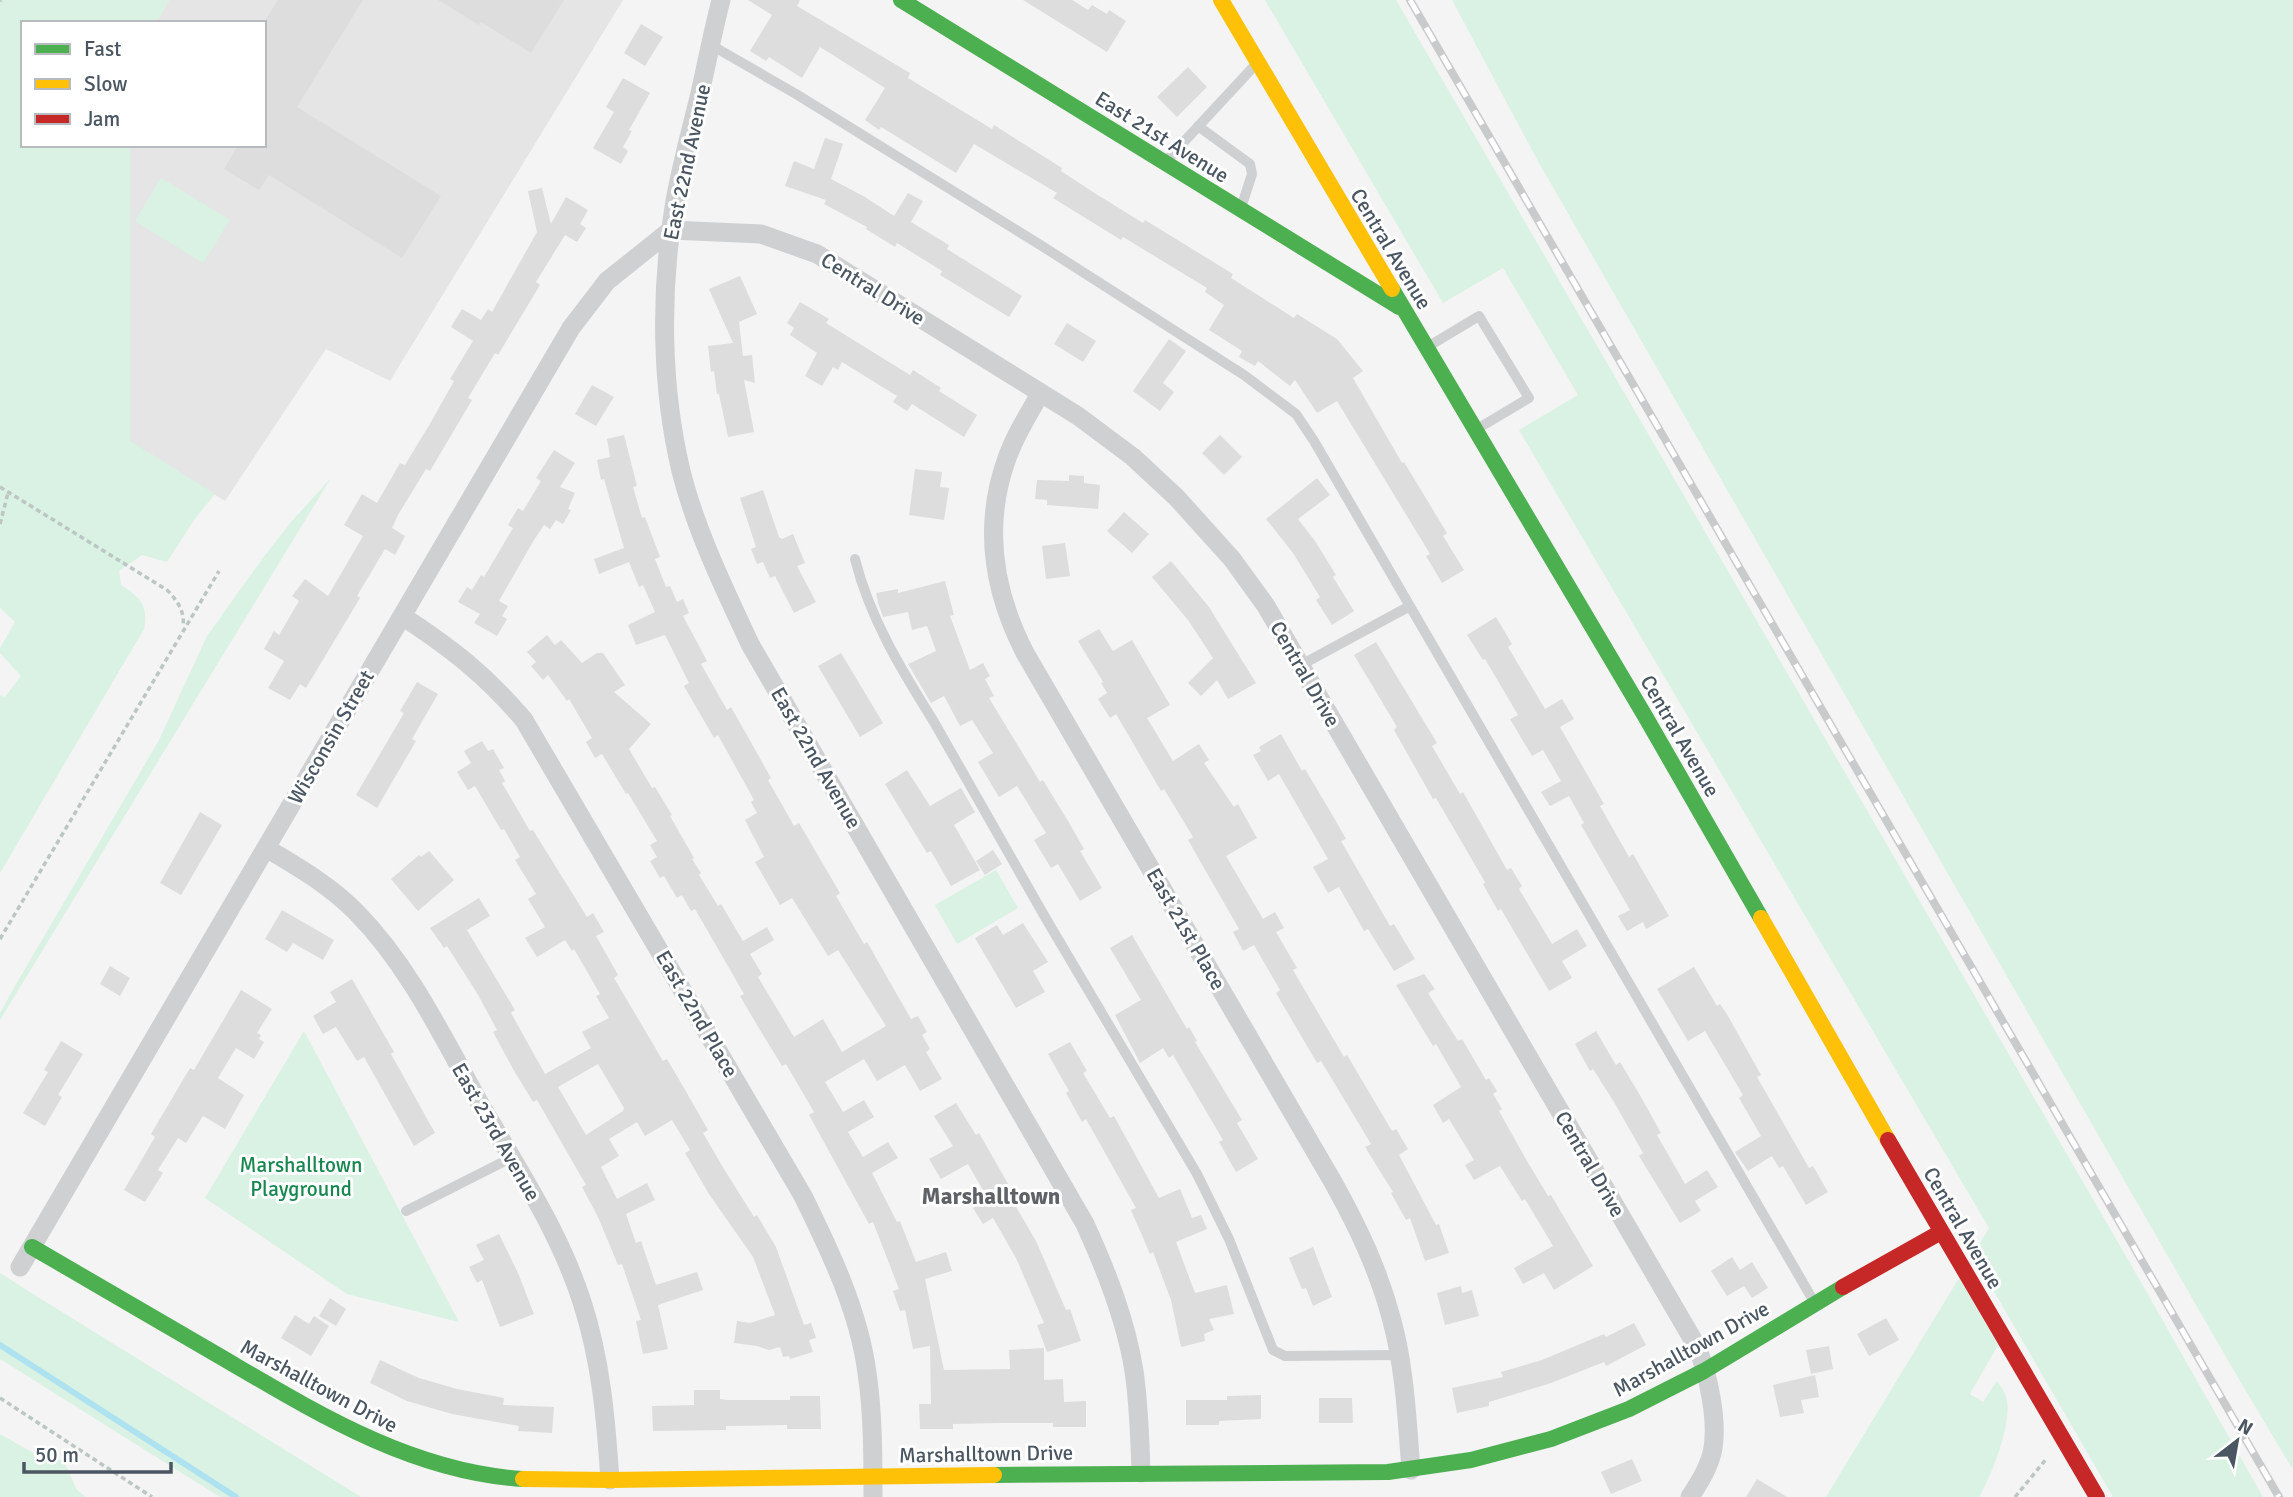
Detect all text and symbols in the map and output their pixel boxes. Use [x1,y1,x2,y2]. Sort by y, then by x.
legend [21,21,266,147]
text: Fast [84,36,121,62]
text: Slow [84,71,128,97]
street label: East 22nd Avenue [658,81,716,243]
street label: East 21st Avenue [1090,85,1234,189]
text: Jam [84,106,120,132]
street label: Central Avenue [1345,184,1437,314]
street label: Central Drive [816,247,930,331]
street label: Central Drive [1264,616,1346,732]
street label: Wisconsin Street [282,665,380,809]
street label: Central Avenue [1635,670,1725,802]
street label: East 22nd Avenue [765,683,867,833]
street label: East 21st Place [1141,863,1231,995]
street label: East 22nd Place [650,946,744,1082]
street label: East 23rd Avenue [446,1058,546,1206]
street label: Central Drive [1549,1106,1631,1222]
park label: Marshalltown Playground [240,1152,362,1202]
street label: Central Avenue [1918,1162,2008,1294]
district label: Marshalltown [922,1182,1060,1211]
street label: Marshalltown Drive [1608,1295,1774,1403]
street label: Marshalltown Drive [236,1334,402,1438]
north arrow [2202,1406,2272,1476]
text: N [2233,1414,2257,1441]
scale bar [24,1430,172,1474]
street label: Marshalltown Drive [899,1439,1073,1469]
text: 50 m [35,1442,79,1468]

